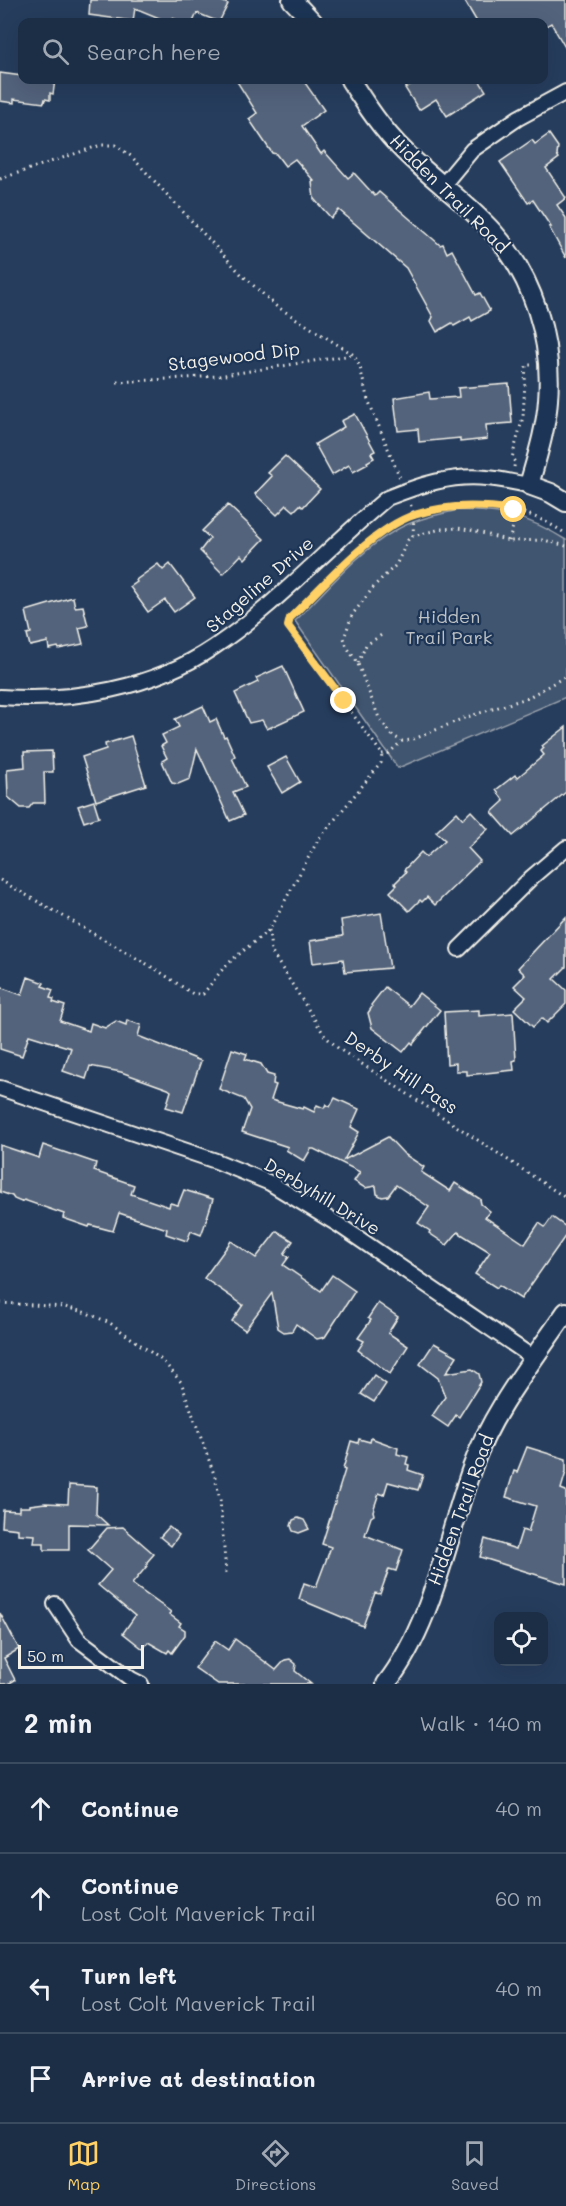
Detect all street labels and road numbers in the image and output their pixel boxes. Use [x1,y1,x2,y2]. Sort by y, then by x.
street label: Hidden Trail Road [385,129,514,258]
street label: Stagewood Dip [167,336,301,376]
street label: Stageline Drive [200,531,318,638]
street label: Derby Hill Pass [340,1025,463,1119]
street label: Derbyhill Drive [260,1152,385,1240]
street label: Hidden Trail Road [422,1431,499,1588]

